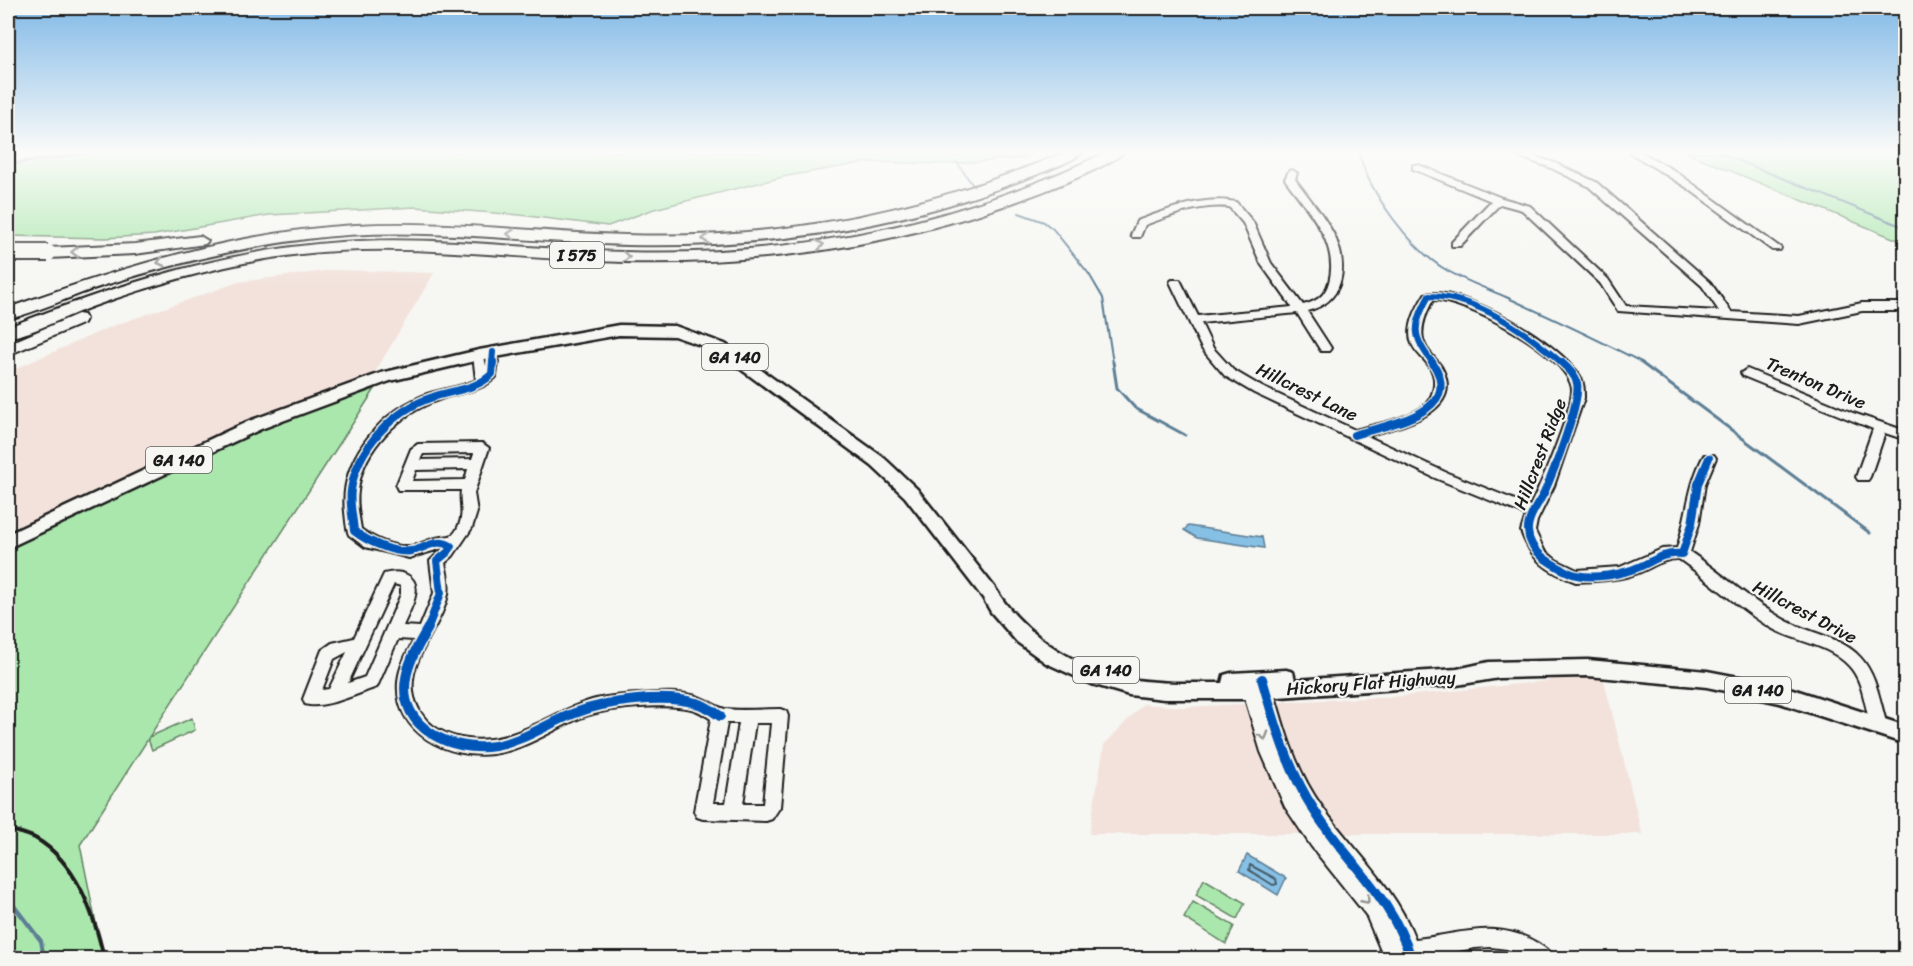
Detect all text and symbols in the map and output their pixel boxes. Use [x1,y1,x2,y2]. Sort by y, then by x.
one-way arrow [507,227,516,240]
one-way arrow [702,233,711,246]
one-way arrow [815,240,825,252]
road number: I 575 [550,242,604,268]
one-way arrow [71,246,80,258]
one-way arrow [621,251,630,264]
one-way arrow [156,255,166,268]
road number: GA 140 [702,344,768,370]
street label: Trenton Drive [1761,348,1871,418]
street label: Hillcrest Lane [1251,353,1363,431]
street label: Hillcrest Ridge [1504,393,1576,515]
road number: GA 140 [146,447,212,473]
street label: Hillcrest Drive [1747,571,1863,653]
road number: GA 140 [1073,657,1139,683]
street label: Hickory Flat Highway [1285,661,1457,705]
road number: GA 140 [1725,677,1791,703]
one-way arrow [1257,730,1269,741]
one-way arrow [1359,893,1370,904]

